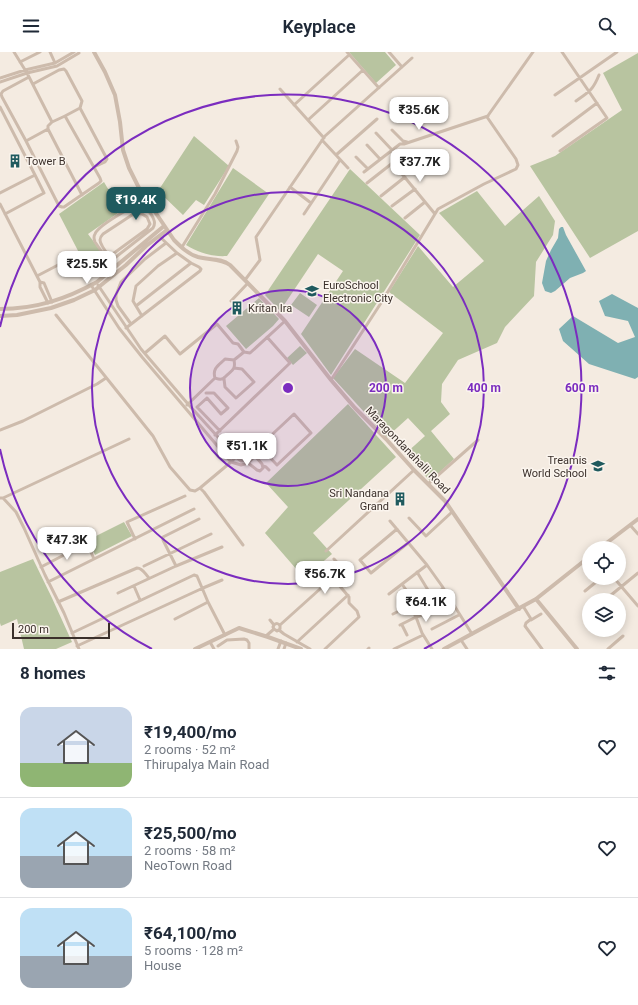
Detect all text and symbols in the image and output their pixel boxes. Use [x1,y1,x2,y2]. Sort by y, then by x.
icon: menu [20,15,42,37]
icon: search [596,15,618,37]
text: Keyplace [282,16,356,37]
pin: ₹35.6K [386,97,452,131]
text: ₹35.6K [398,102,440,117]
pin: ₹37.7K [387,149,453,183]
building icon: Tower B [7,153,23,169]
text: ₹37.7K [399,154,441,169]
place label: Tower B [26,155,66,168]
pin: ₹19.4K [103,187,169,221]
text: ₹19.4K [115,192,157,207]
pin: ₹25.5K [54,251,120,285]
text: ₹25.5K [66,256,108,271]
place label: EuroSchool Electronic City [323,279,394,305]
school or university icon: EuroSchool Electronic City [304,283,320,299]
building icon: Kritan Ira [229,300,245,316]
place label: Kritan Ira [248,302,292,315]
centre of rings [281,381,295,395]
text: 200 m [369,381,403,395]
text: 400 m [467,381,501,395]
text: 600 m [565,381,599,395]
street label: Maragondanahalli Road [363,404,453,497]
pin: ₹51.1K [214,433,280,467]
text: ₹51.1K [226,438,268,453]
place label: Treamis World School [522,454,587,480]
school or university icon: Treamis World School [590,458,606,474]
place label: Sri Nandana Grand [329,487,389,513]
building icon: Sri Nandana Grand [392,491,408,507]
pin: ₹47.3K [34,527,100,561]
text: ₹47.3K [46,532,88,547]
map controls [582,541,626,637]
button: locate [582,541,626,585]
pin: ₹56.7K [292,561,358,595]
text: ₹56.7K [304,566,346,581]
pin: ₹64.1K [393,589,459,623]
button: layers [582,593,626,637]
text: ₹64.1K [405,594,447,609]
scale bar [12,621,110,640]
text: 200 m [18,623,49,636]
icon: filters [596,662,618,684]
text: 8 homes [20,663,86,683]
text: ₹19,400/mo [144,722,237,742]
icon: home [52,723,100,771]
icon: heart [596,736,618,758]
text: 2 rooms · 52 m² [144,742,236,757]
text: Thirupalya Main Road [144,757,269,772]
text: ₹25,500/mo [144,823,237,843]
icon: home [52,824,100,872]
icon: heart [596,837,618,859]
text: 2 rooms · 58 m² [144,843,236,858]
text: NeoTown Road [144,858,232,873]
text: ₹64,100/mo [144,923,237,943]
icon: home [52,924,100,972]
icon: heart [596,937,618,959]
text: 5 rooms · 128 m² [144,943,243,958]
text: House [144,958,181,973]

